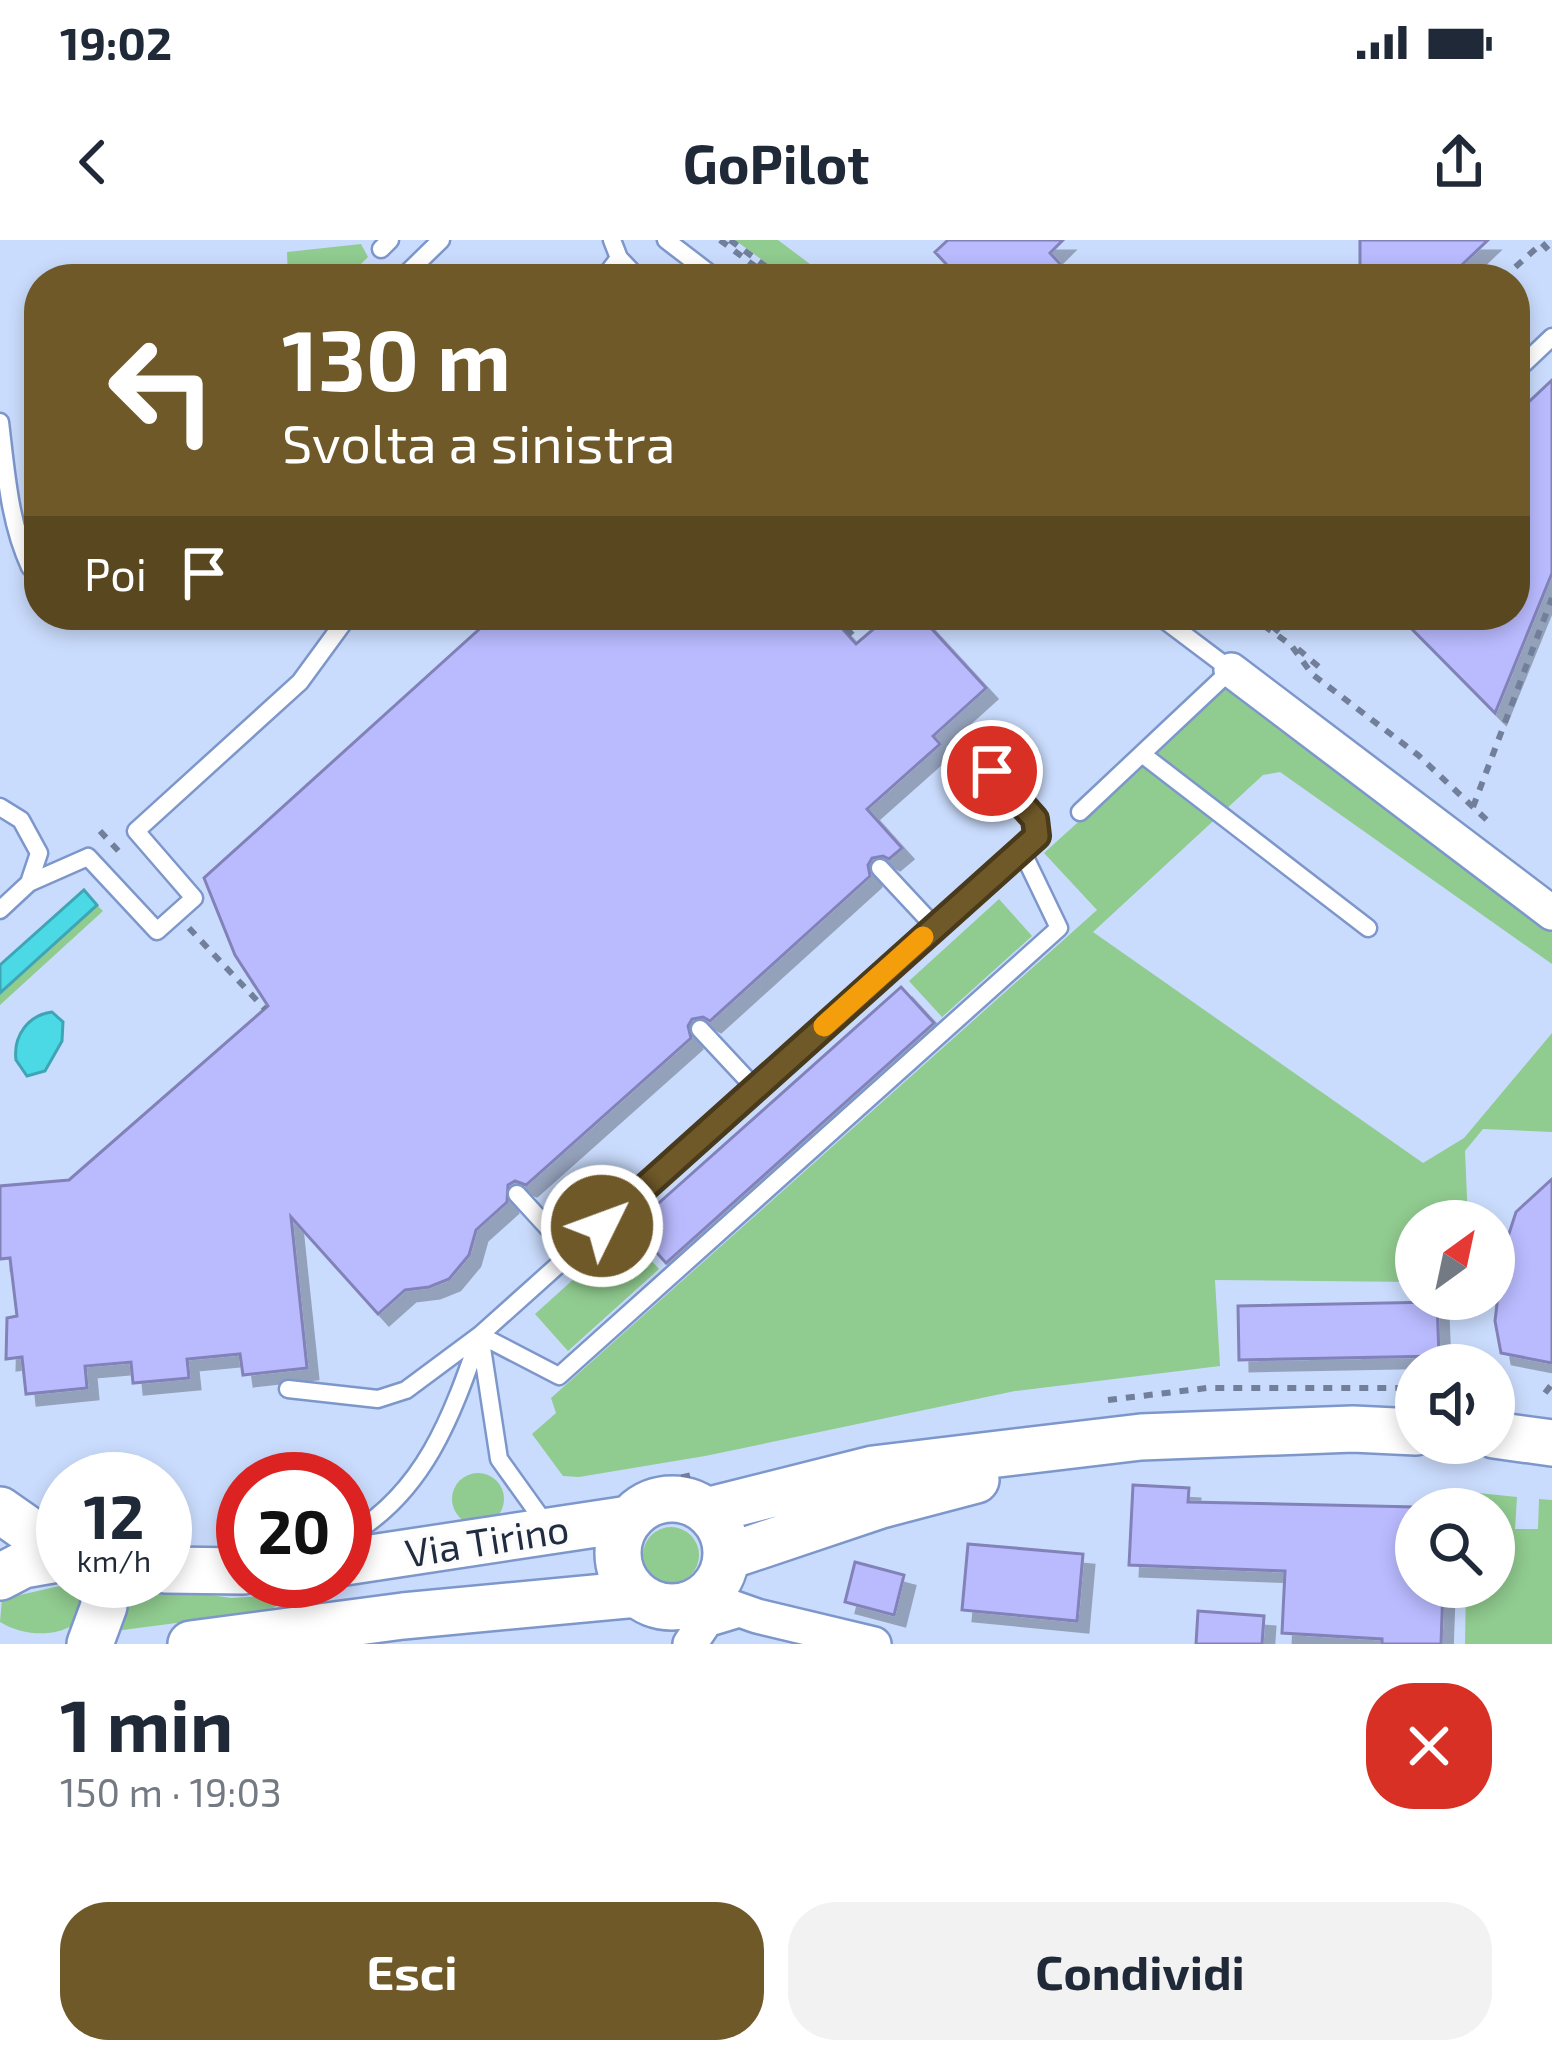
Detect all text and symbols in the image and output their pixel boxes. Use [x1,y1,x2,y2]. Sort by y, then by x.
text: 19:02 [60,15,172,69]
icon: back [60,129,126,195]
icon: share [1426,129,1492,195]
text: GoPilot [683,130,869,195]
text: 130 m [282,307,511,408]
icon: left [84,312,240,468]
text: Svolta a sinistra [282,409,675,474]
icon: arrive [171,540,237,606]
text: Poi [84,546,147,600]
pin [941,720,1043,822]
icon: arrive [959,738,1025,804]
position arrow [539,1163,665,1289]
north arrow [1395,1200,1515,1320]
map controls [1395,1200,1515,1608]
button: sound [1395,1344,1515,1464]
speed limit sign: 20 [216,1452,372,1608]
text: 12 [84,1479,144,1551]
button: search [1395,1488,1515,1608]
street label: Via Tirino [402,1503,572,1576]
text: km/h [77,1542,151,1578]
text: 1 min [60,1680,233,1766]
button: close [1366,1683,1492,1809]
text: 150 m · 19:03 [60,1768,282,1815]
button: Esci [60,1902,764,2040]
button: Condividi [788,1902,1492,2040]

